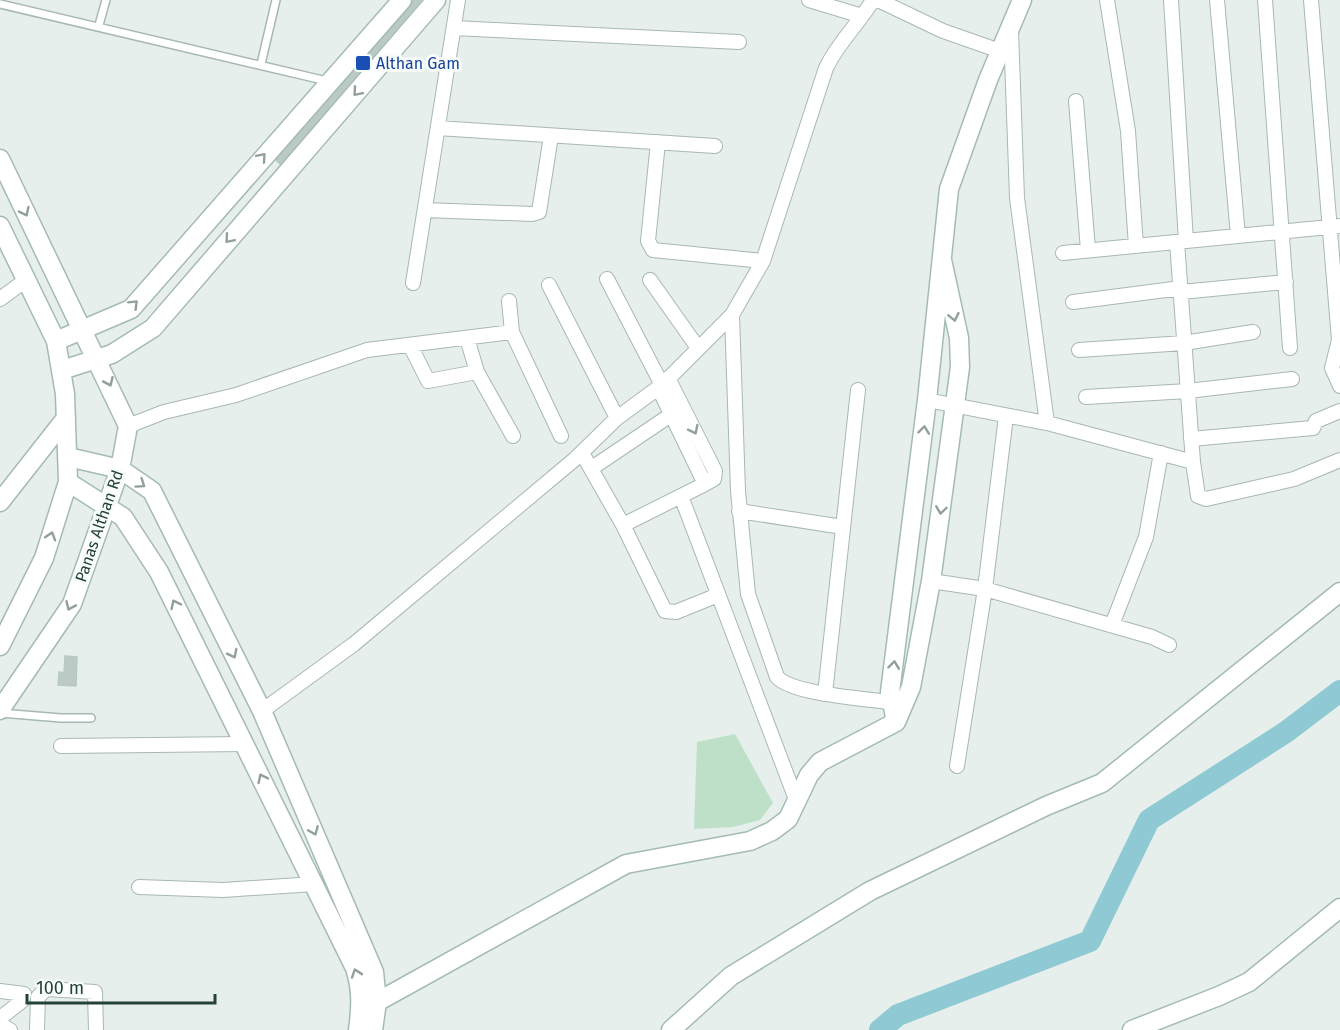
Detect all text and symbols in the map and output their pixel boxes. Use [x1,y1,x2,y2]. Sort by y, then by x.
marker: Althan Gam [354,54,372,72]
place label: Althan Gam [376,54,460,73]
one-way arrow [353,85,364,96]
one-way arrow [255,153,266,164]
one-way arrow [18,205,30,216]
one-way arrow [225,232,236,243]
one-way arrow [126,300,137,311]
one-way arrow [947,312,960,322]
one-way arrow [101,376,113,387]
one-way arrow [687,424,698,434]
one-way arrow [917,425,929,434]
street label: Panas Althan Rd [71,468,127,584]
one-way arrow [134,477,145,488]
one-way arrow [935,506,947,515]
one-way arrow [44,531,56,542]
one-way arrow [65,599,77,610]
one-way arrow [171,599,182,610]
one-way arrow [226,648,238,659]
one-way arrow [887,660,900,669]
one-way arrow [257,774,269,785]
one-way arrow [307,825,319,836]
scale bar [27,967,214,1005]
one-way arrow [351,968,364,978]
text: 100 m [36,977,84,999]

